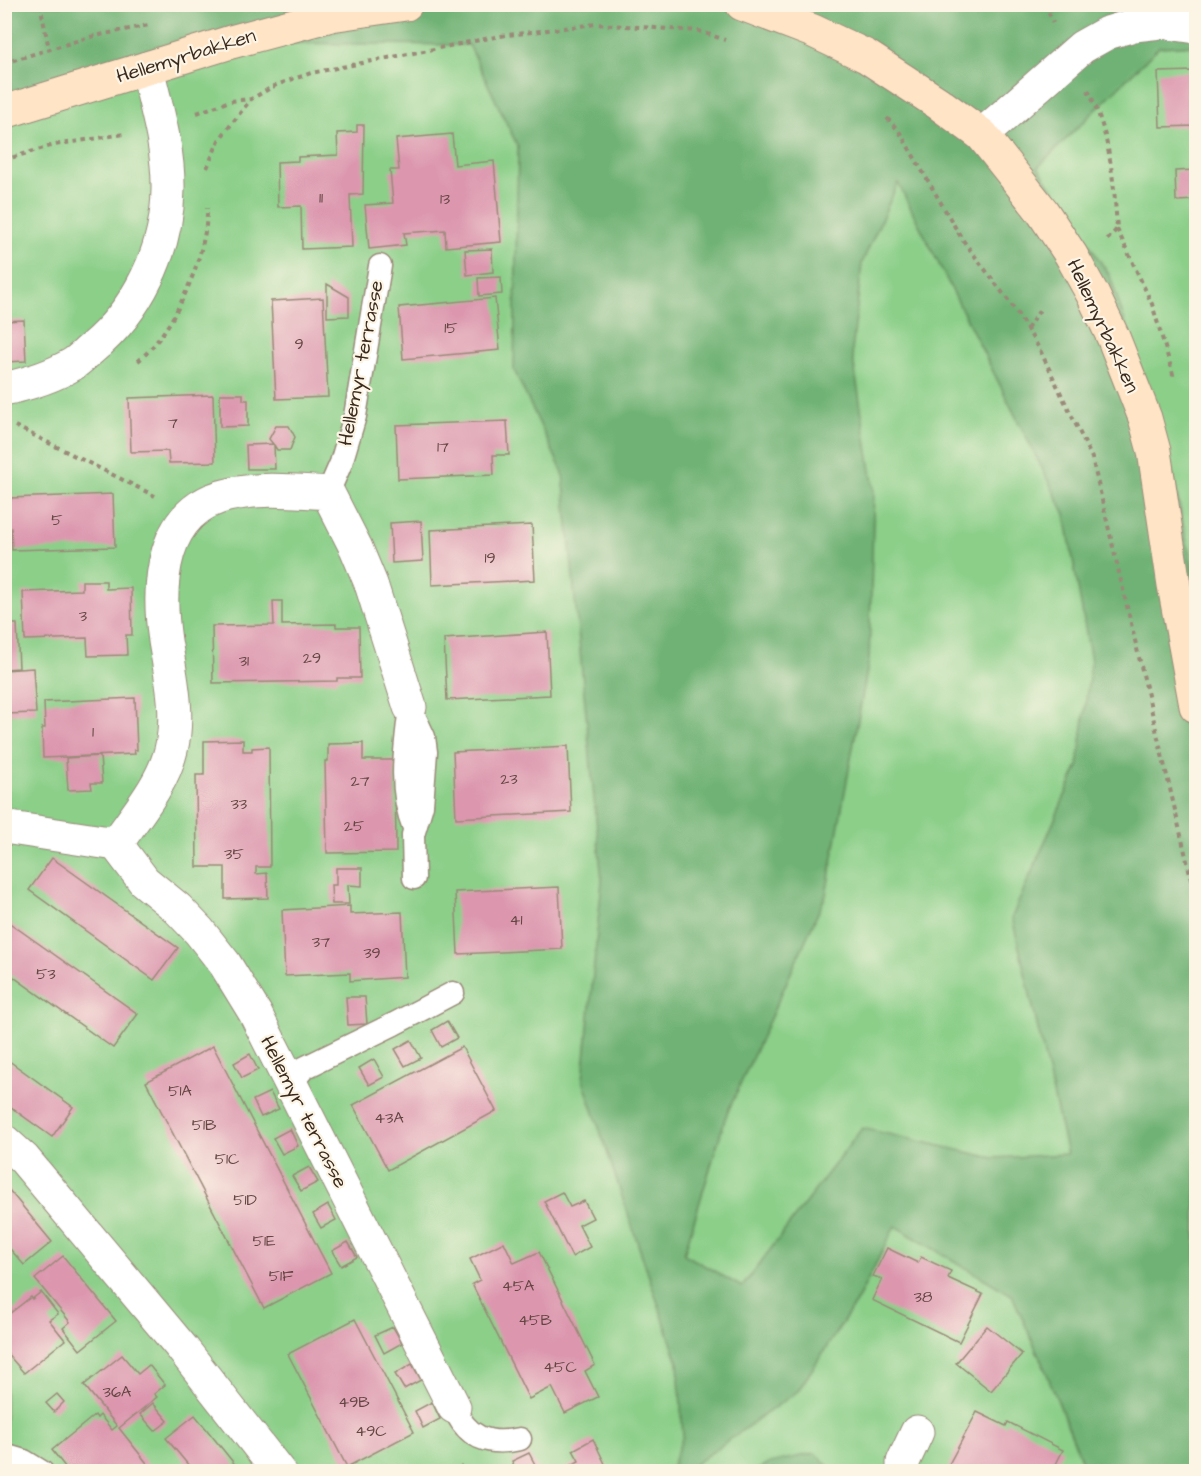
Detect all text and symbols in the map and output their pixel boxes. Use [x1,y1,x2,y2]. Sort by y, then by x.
street label: Hellemyrbakken [113,21,259,91]
house number: 11 [319,187,323,209]
house number: 13 [440,188,450,210]
street label: Hellemyrbakken [1059,255,1146,398]
street label: Hellemyr terrasse [331,278,392,448]
house number: 15 [444,317,458,339]
house number: 9 [294,333,304,355]
house number: 7 [168,412,178,434]
house number: 17 [437,436,449,458]
house number: 5 [51,509,63,531]
house number: 19 [484,547,496,569]
house number: 3 [79,605,87,627]
house number: 29 [303,647,321,669]
house number: 31 [239,650,249,672]
house number: 1 [92,721,94,743]
house number: 23 [500,768,518,790]
house number: 27 [351,770,370,792]
house number: 33 [231,793,247,815]
house number: 25 [344,815,365,837]
house number: 35 [224,843,244,865]
house number: 41 [510,909,522,931]
house number: 37 [312,931,330,953]
house number: 39 [363,942,381,964]
house number: 53 [36,963,56,985]
street label: Hellemyr terrasse [253,1031,355,1194]
house number: 51A [168,1080,192,1102]
house number: 43A [374,1107,404,1129]
house number: 51B [192,1114,217,1136]
house number: 51C [215,1148,239,1170]
house number: 51D [233,1189,257,1211]
house number: 51E [253,1230,276,1252]
house number: 51F [269,1265,293,1287]
house number: 45A [502,1275,534,1297]
house number: 38 [914,1286,932,1308]
house number: 45B [518,1309,552,1331]
house number: 45C [543,1356,577,1378]
house number: 36A [103,1381,131,1403]
house number: 49B [338,1391,370,1413]
house number: 49C [355,1420,387,1442]

